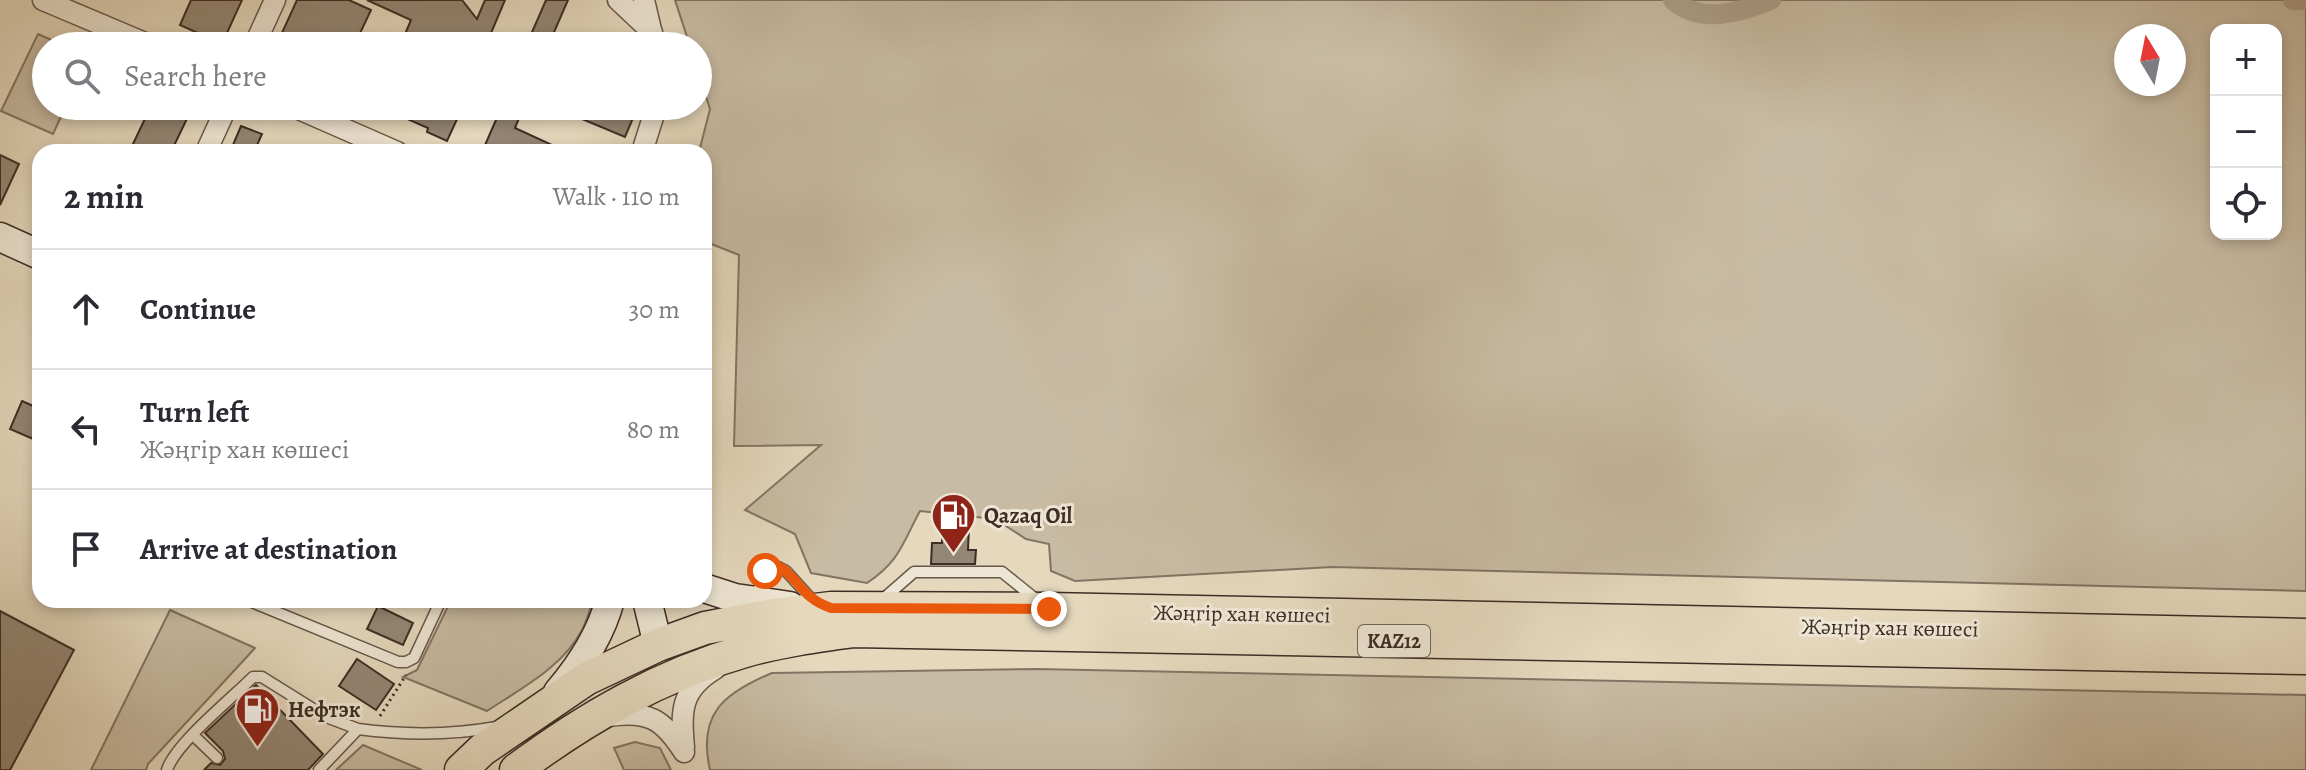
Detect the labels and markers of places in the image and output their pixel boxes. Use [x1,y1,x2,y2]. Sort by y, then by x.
fuel station icon: Qazaq Oil [929,491,977,554]
place label: Qazaq Oil [984,501,1073,531]
fuel station icon: Нефтэк [233,685,281,748]
place label: Нефтэк [288,695,361,725]

